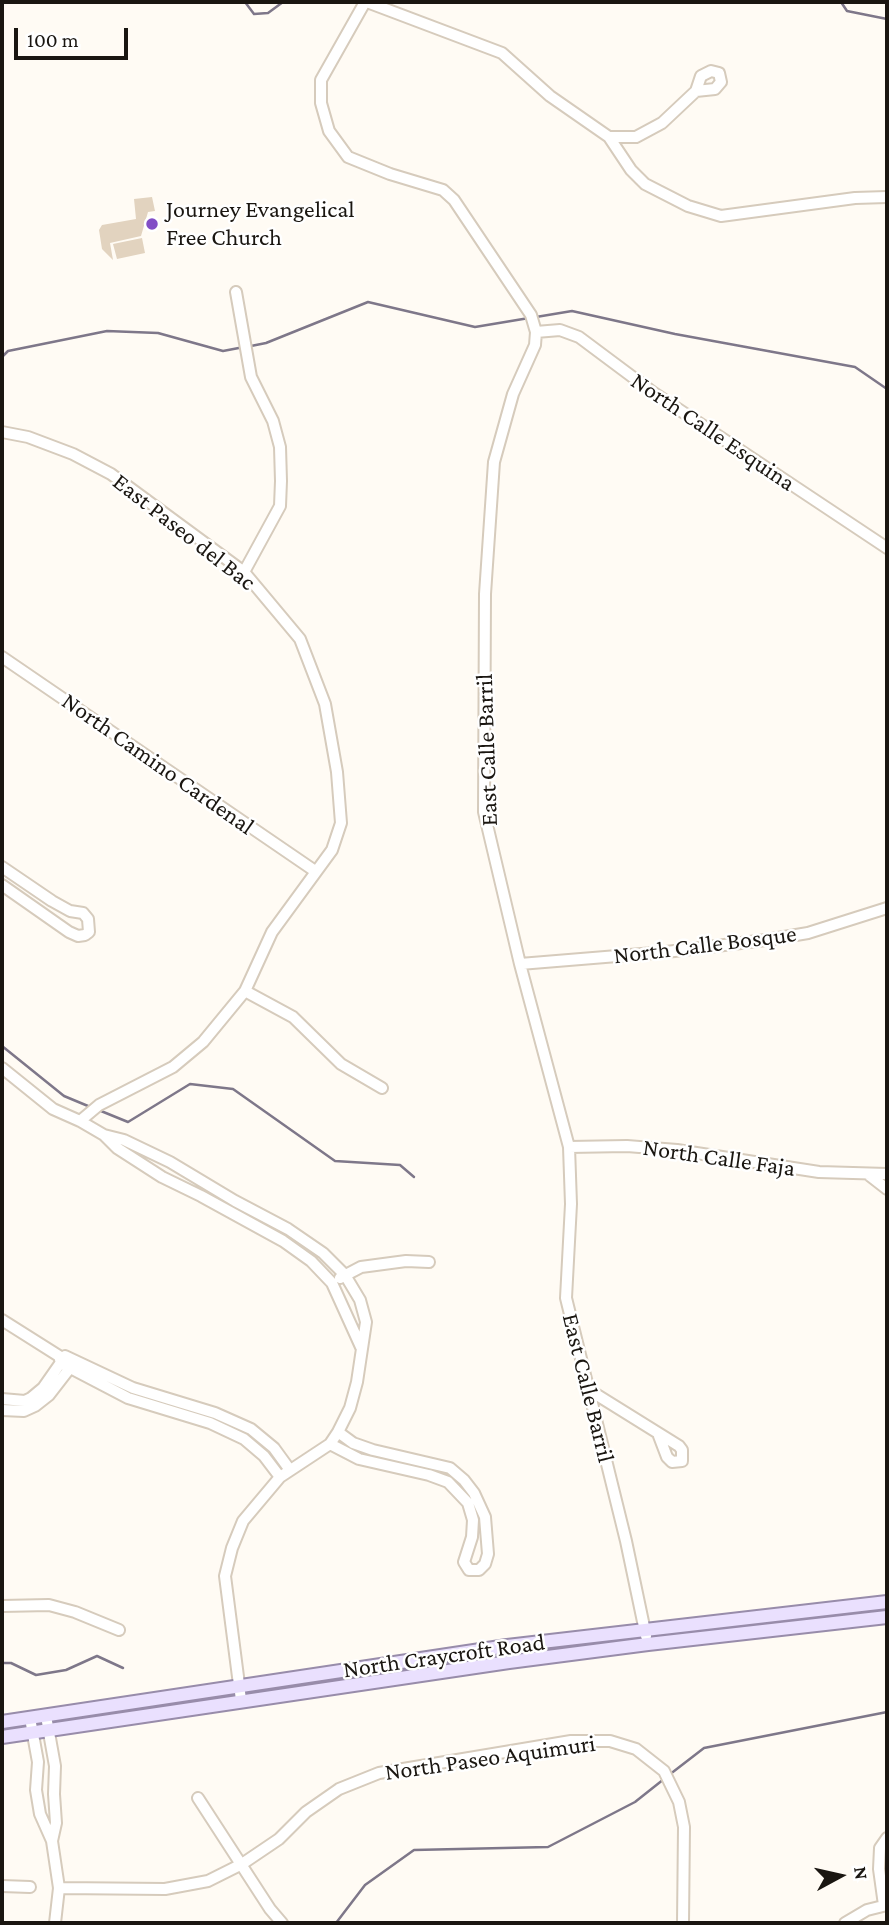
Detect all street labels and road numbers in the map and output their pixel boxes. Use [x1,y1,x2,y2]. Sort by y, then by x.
street label: North Calle Esquina [625,366,801,498]
street label: East Paseo del Bac [107,467,261,597]
street label: East Calle Barril [470,673,504,827]
street label: North Camino Cardenal [56,687,260,841]
street label: North Calle Bosque [612,919,798,971]
street label: North Calle Faja [641,1133,797,1183]
street label: East Calle Barril [556,1310,620,1466]
street label: North Craycroft Road [341,1628,547,1684]
street label: North Paseo Aquimuri [383,1729,597,1787]

